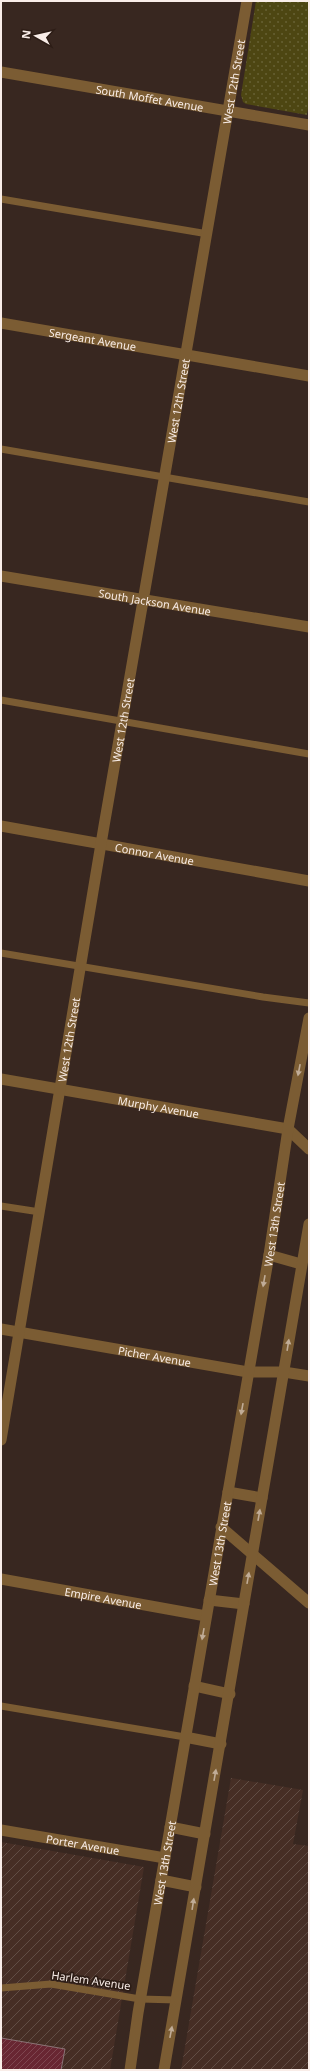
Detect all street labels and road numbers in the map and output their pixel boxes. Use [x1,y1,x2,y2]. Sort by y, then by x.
street label: West 12th Street [218,38,248,125]
street label: South Moffet Avenue [95,81,205,114]
street label: Sergeant Avenue [48,324,137,354]
street label: West 12th Street [163,358,192,444]
street label: South Jackson Avenue [98,585,212,618]
street label: West 12th Street [108,677,137,764]
street label: Connor Avenue [114,839,195,868]
street label: West 12th Street [54,996,83,1083]
street label: Murphy Avenue [117,1092,200,1121]
street label: West 13th Street [260,1181,287,1268]
street label: Picher Avenue [117,1342,192,1369]
street label: West 13th Street [204,1500,234,1587]
street label: Empire Avenue [64,1583,143,1612]
street label: West 13th Street [149,1819,179,1906]
street label: Porter Avenue [45,1830,121,1858]
street label: Harlem Avenue [51,1967,131,1993]

